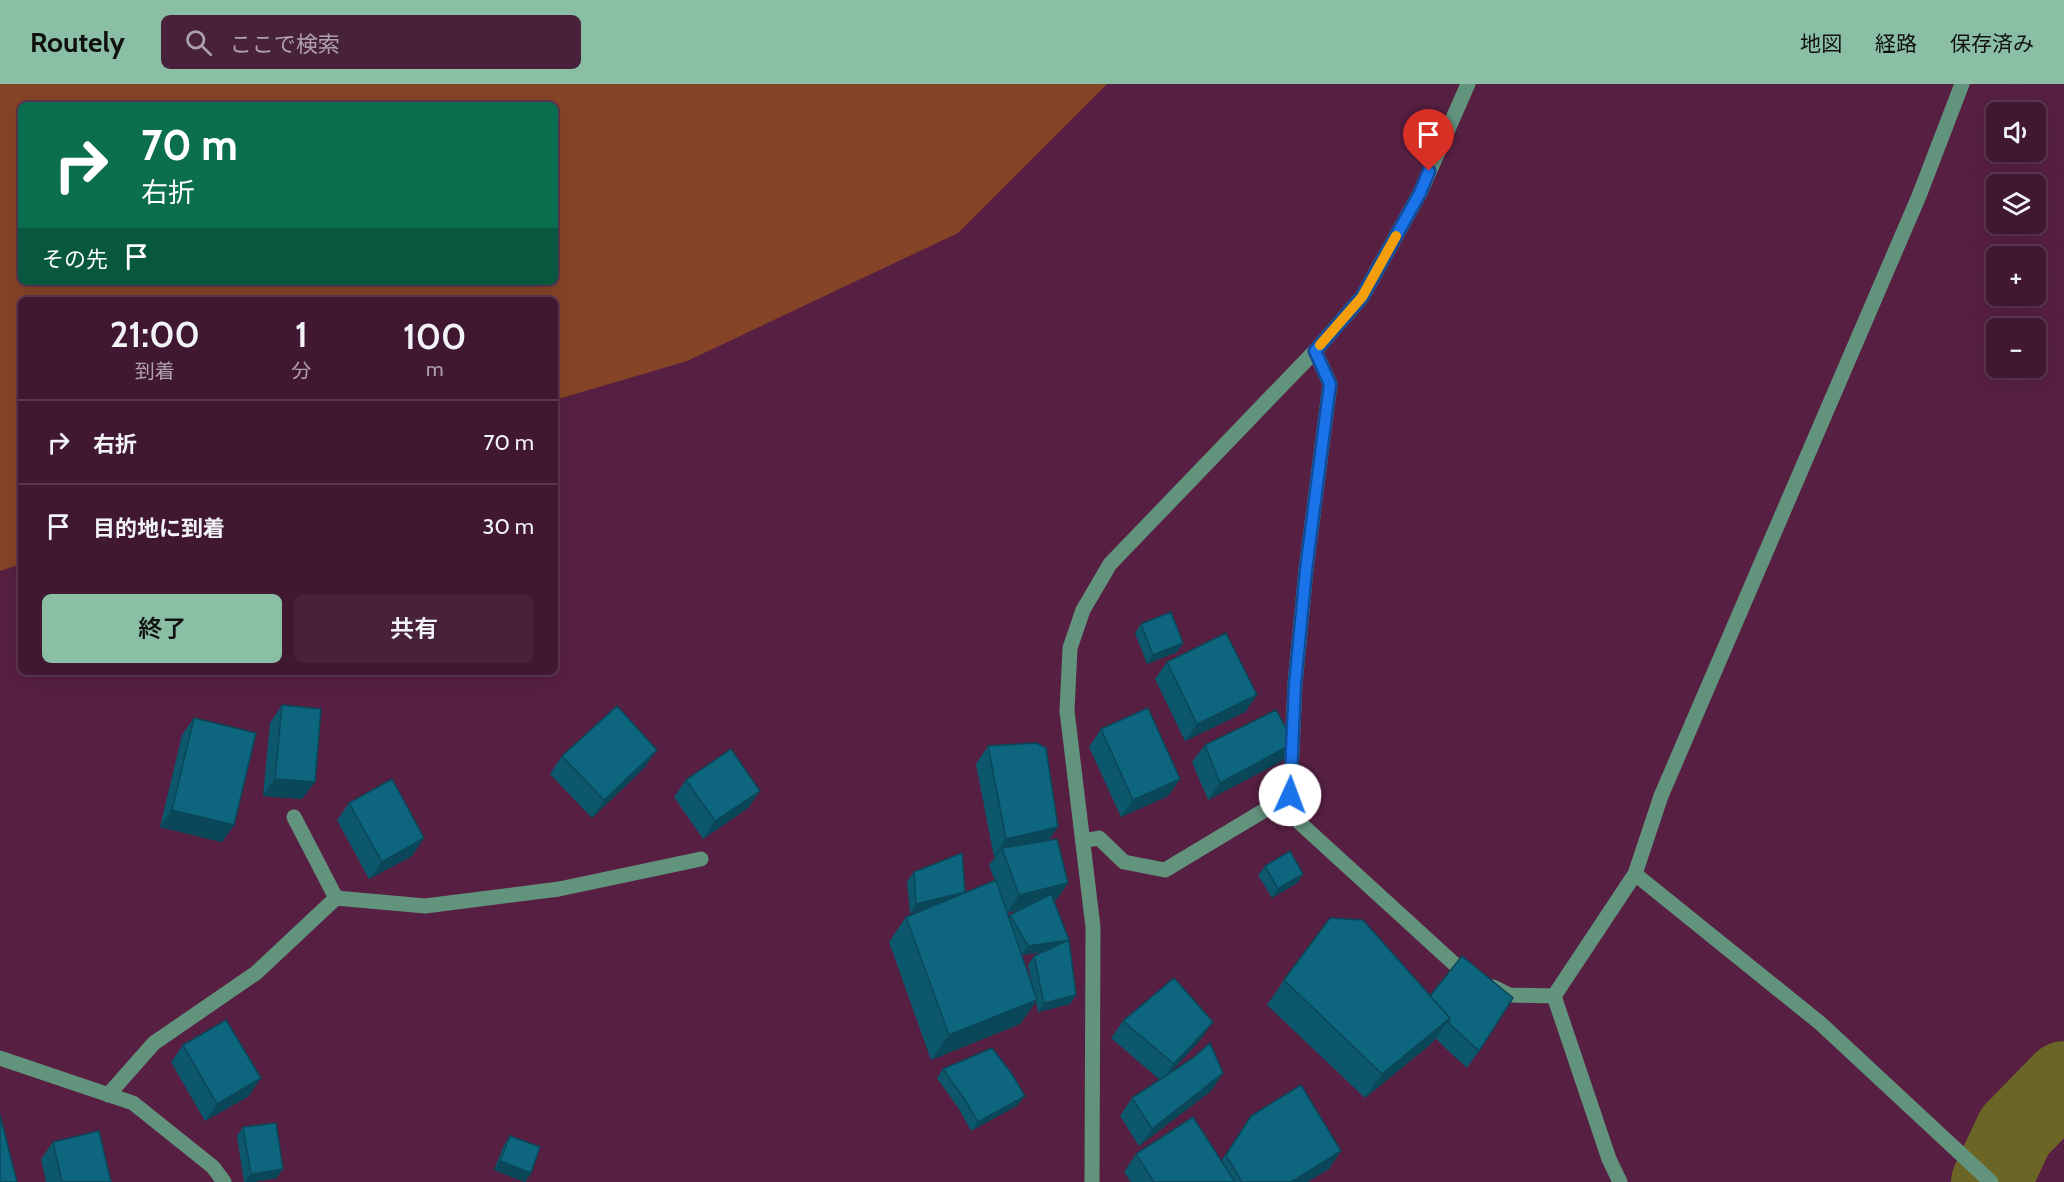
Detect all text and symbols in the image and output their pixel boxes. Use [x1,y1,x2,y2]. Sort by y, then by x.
search box [161,15,581,69]
text: Routely [30,25,125,59]
icon: search [182,26,215,59]
text: ここで検索 [230,31,340,58]
text: 地図 [1800,31,1842,56]
text: 経路 [1875,31,1917,56]
text: 保存済み [1950,31,2034,56]
map controls [1986,102,2046,378]
button: sound [1986,102,2046,162]
pin [1403,109,1454,171]
icon: arrive [1412,118,1445,151]
text: 70 m [141,119,238,171]
icon: right [42,126,120,204]
button: layers [1986,174,2046,234]
text: 右折 [141,176,195,209]
icon: arrive [120,240,153,273]
text: その先 [42,246,108,273]
button: + [1986,246,2046,306]
text: 21:00 [110,312,200,356]
text: 1 [295,312,308,356]
text: 100 [403,314,466,358]
button: − [1986,318,2046,378]
text: m [426,357,443,381]
text: 到着 [135,359,175,383]
text: 分 [291,359,311,383]
icon: right [42,426,75,459]
text: 70 m [484,429,534,456]
text: 右折 [93,431,137,458]
icon: arrive [42,510,75,543]
text: 30 m [482,513,534,540]
text: 目的地に到着 [93,515,225,542]
button: 終了 [42,594,282,663]
button: 共有 [294,594,534,663]
position arrow [1258,763,1322,827]

